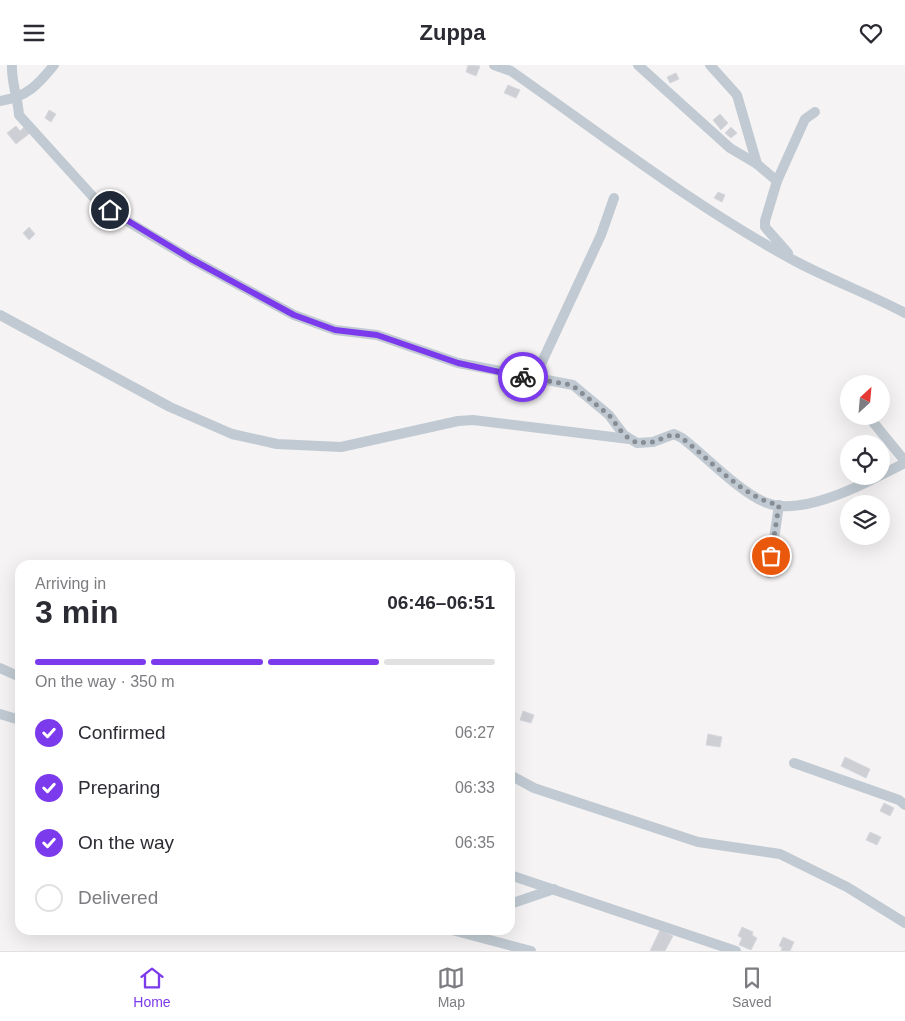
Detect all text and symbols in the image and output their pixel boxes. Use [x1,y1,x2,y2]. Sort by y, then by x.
icon: menu [20,19,48,47]
icon: heart [857,19,885,47]
text: Zuppa [420,20,486,45]
pin [89,189,131,231]
icon: home [96,196,124,224]
courier [498,352,548,402]
icon: bike [509,363,537,391]
north arrow [840,375,890,425]
map controls [840,375,890,545]
button: locate [840,435,890,485]
button: layers [840,495,890,545]
pin [750,535,792,577]
icon: bag [757,542,785,570]
text: Arriving in [35,575,106,592]
text: 06:46–06:51 [387,592,495,613]
text: 3 min [35,594,119,630]
text: On the way · 350 m [35,673,175,690]
icon: check [35,719,63,747]
text: Confirmed [78,722,166,743]
text: 06:27 [455,724,495,741]
icon: check [35,774,63,802]
text: Preparing [78,777,160,798]
text: 06:33 [455,779,495,796]
icon: check [35,829,63,857]
text: On the way [78,832,174,853]
text: 06:35 [455,834,495,851]
text: Delivered [78,887,158,908]
tab: Home [133,964,171,1010]
tab: Map [437,964,465,1010]
tab: Saved [732,964,772,1010]

